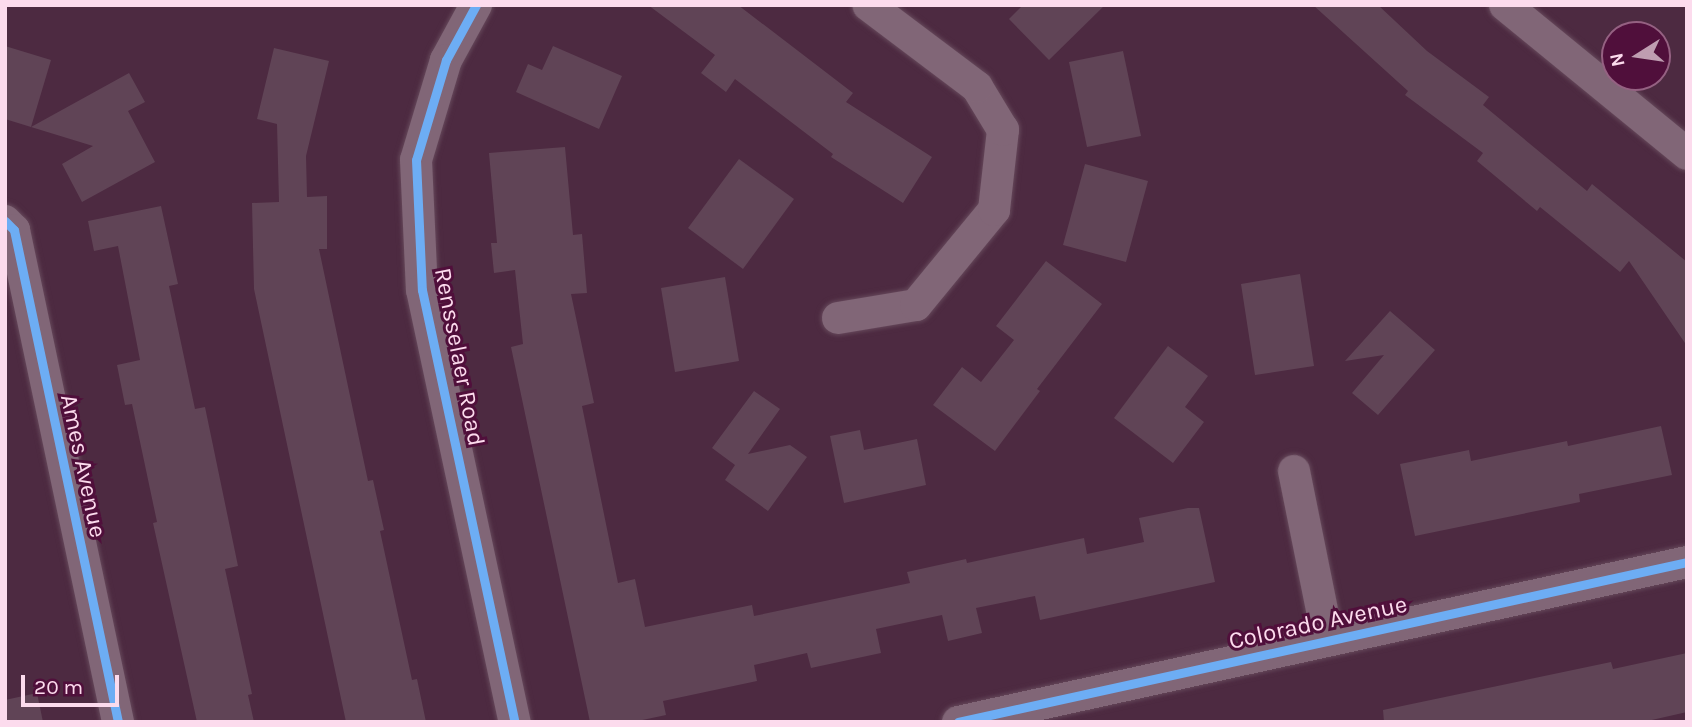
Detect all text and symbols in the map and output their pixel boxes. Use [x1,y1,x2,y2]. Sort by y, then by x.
north arrow [1601,21,1671,91]
text: N [1605,51,1630,69]
street label: Rensselaer Road [428,265,490,449]
street label: Ames Avenue [54,392,112,540]
street label: Colorado Avenue [1226,590,1410,656]
scale bar [24,660,122,704]
text: 20 m [34,675,83,699]

